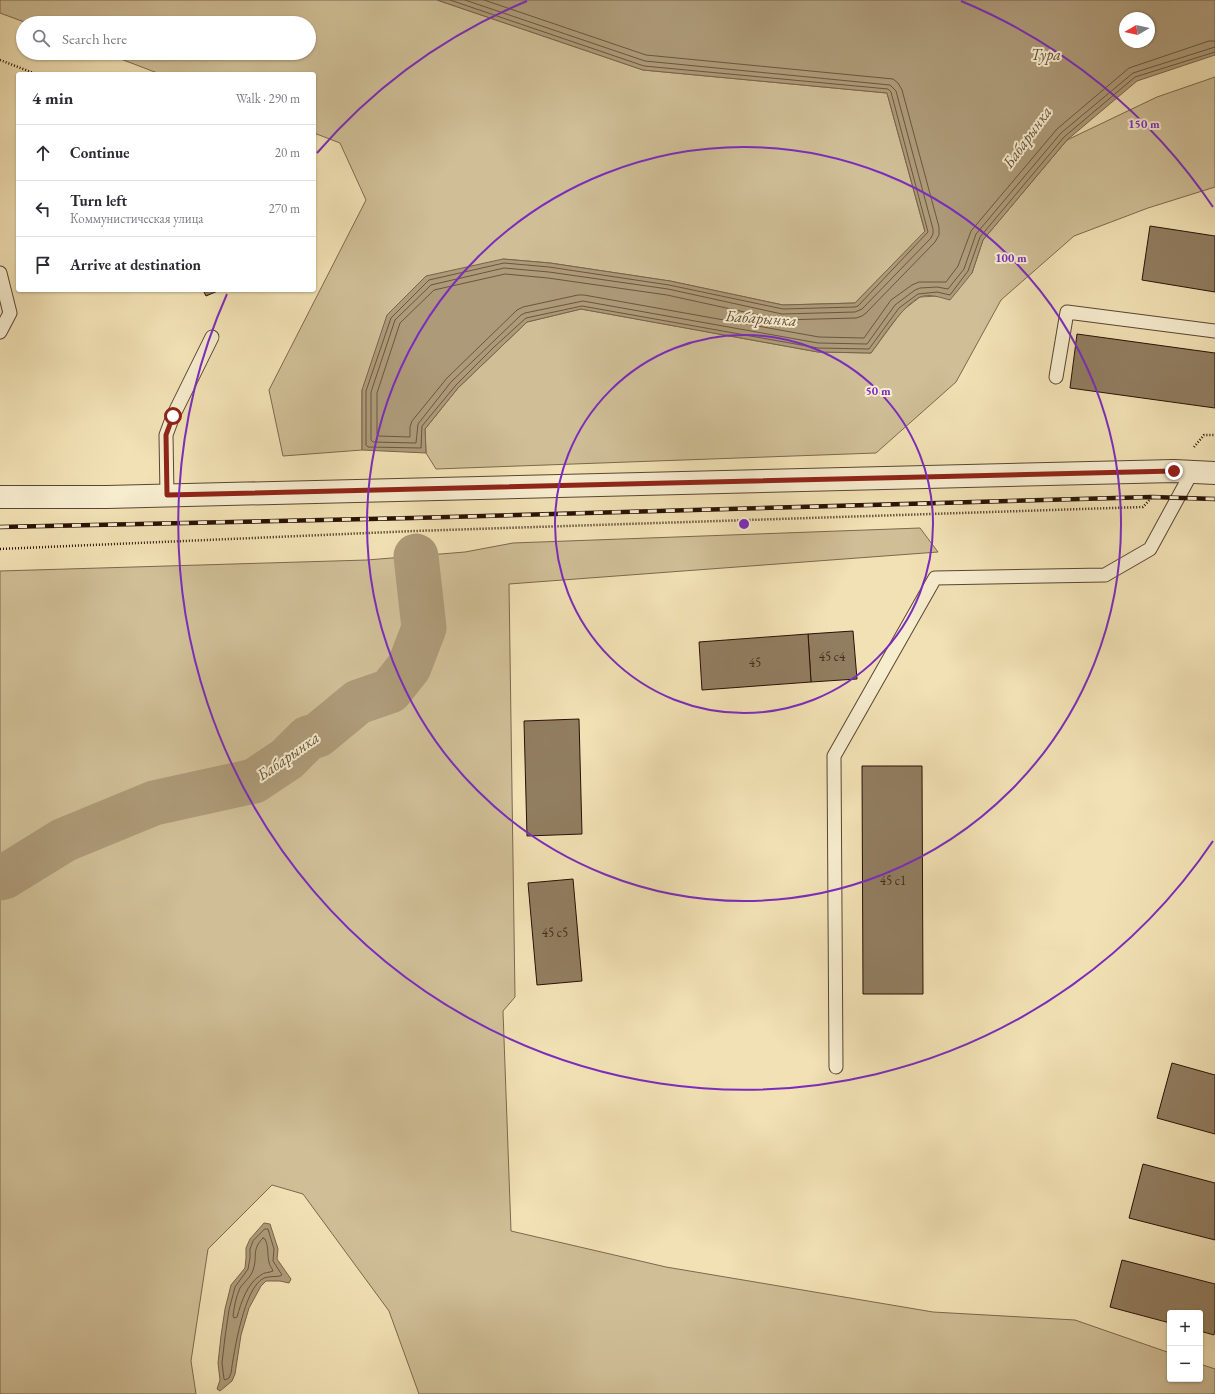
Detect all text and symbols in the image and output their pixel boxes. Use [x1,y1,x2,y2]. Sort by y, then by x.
north arrow [1119,12,1155,48]
search box [16,16,316,60]
icon: search [30,27,52,49]
text: Search here [62,29,127,48]
water label: Тура [1031,44,1061,65]
text: 4 min [32,87,73,109]
text: Walk · 290 m [236,90,300,107]
water label: Бабарынка [997,102,1057,173]
text: 150 m [1128,116,1160,132]
icon: ahead [32,142,54,164]
text: Continue [70,143,130,162]
text: 20 m [275,144,300,161]
text: Turn left [70,191,127,210]
icon: left [32,198,54,220]
text: 270 m [269,200,300,217]
text: Коммунистическая улица [70,210,204,227]
text: 100 m [995,250,1027,266]
icon: arrive [32,254,54,276]
text: Arrive at destination [70,255,201,274]
water label: Бабарынка [724,305,797,331]
text: 50 m [865,383,891,399]
route start [164,407,182,425]
route end [1165,462,1183,480]
centre of rings [737,517,751,531]
house number: 45 с4 [819,648,846,665]
house number: 45 [749,654,761,671]
water label: Бабарынка [252,727,323,786]
house number: 45 с1 [880,872,906,889]
house number: 45 с5 [542,924,568,941]
map controls [1167,1310,1203,1382]
button: + [1167,1310,1203,1346]
button: − [1167,1346,1203,1382]

